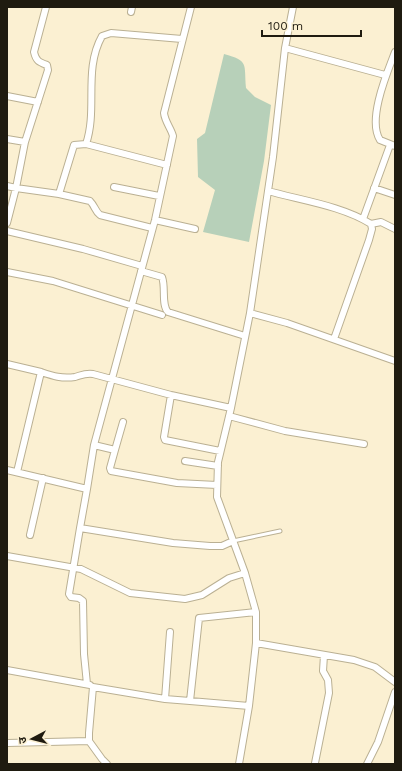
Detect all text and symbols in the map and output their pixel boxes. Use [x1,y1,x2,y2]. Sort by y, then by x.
scale bar [262,12,361,38]
text: 100 m [268,19,303,33]
north arrow [12,719,52,759]
text: उ [16,736,29,744]

